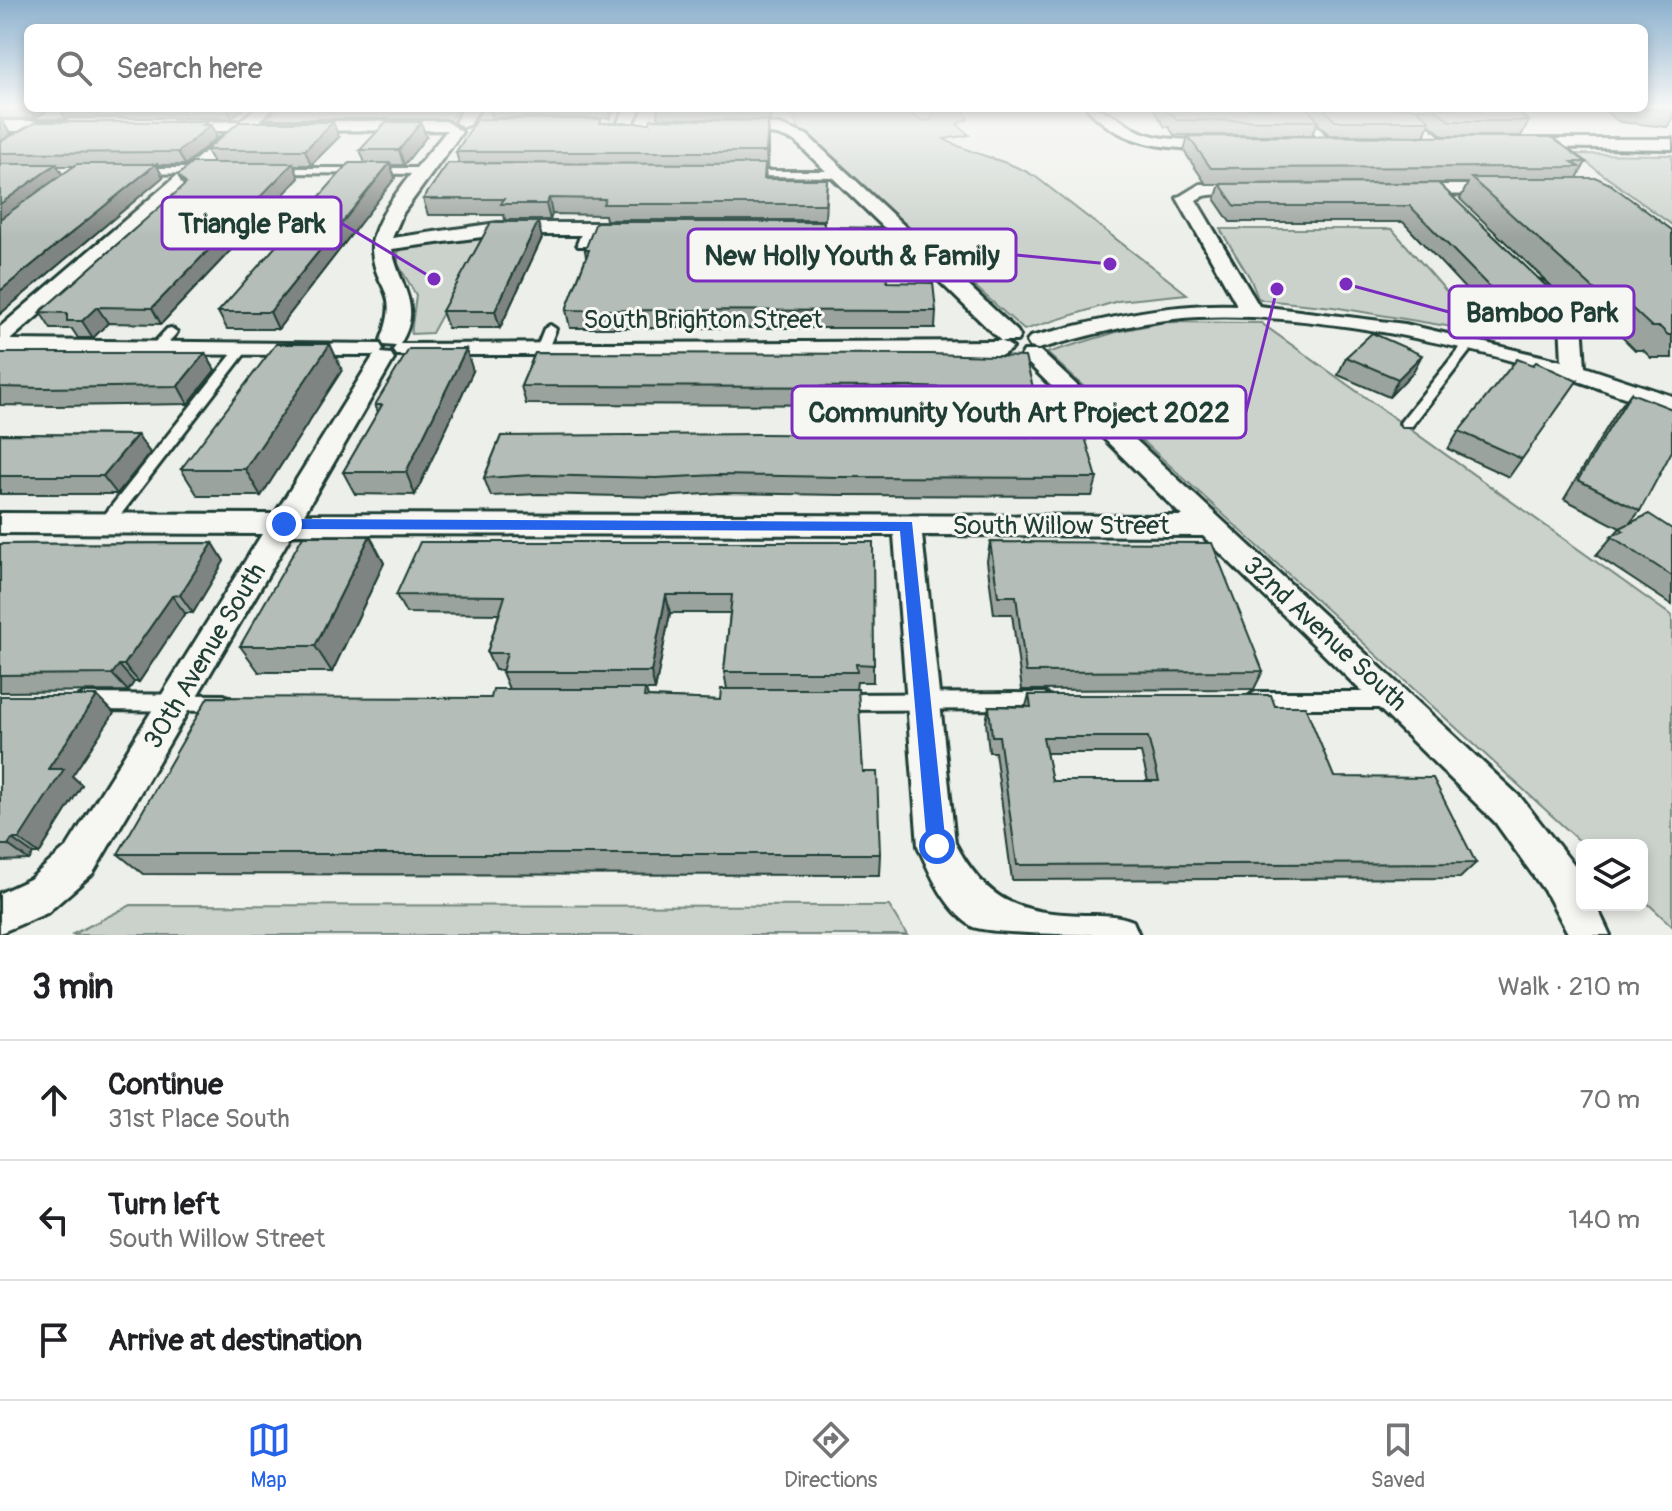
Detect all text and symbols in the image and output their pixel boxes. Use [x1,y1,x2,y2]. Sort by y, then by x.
search box [24,24,1648,112]
icon: search [52,46,96,90]
text: Search here [116,50,263,87]
callout: Triangle Park [162,197,341,249]
text: Triangle Park [177,207,326,242]
callout: New Holly Youth & Family [688,229,1016,281]
text: New Holly Youth & Family [704,239,1000,274]
callout: Bamboo Park [1449,286,1634,338]
text: Bamboo Park [1466,296,1619,331]
street label: South Brighton Street [583,304,823,336]
callout: Community Youth Art Project 2022 [792,386,1246,438]
text: Community Youth Art Project 2022 [808,396,1230,431]
route end [266,506,302,542]
street label: South Willow Street [952,510,1170,542]
street label: 32nd Avenue South [1236,550,1414,718]
street label: 30th Avenue South [137,557,273,755]
route start [919,828,955,864]
map controls [1576,839,1648,911]
button: layers [1576,839,1648,911]
text: 3 min [32,966,114,1009]
text: Walk · 210 m [1498,971,1640,1003]
text: Continue [108,1066,223,1103]
icon: ahead [32,1078,76,1122]
text: 70 m [1580,1084,1640,1116]
text: 31st Place South [108,1103,290,1135]
text: Turn left [108,1186,219,1223]
icon: left [32,1198,76,1242]
text: 140 m [1568,1204,1640,1236]
text: South Willow Street [108,1223,325,1255]
icon: arrive [32,1318,76,1362]
text: Arrive at destination [108,1322,362,1359]
tab: Map [247,1418,291,1494]
tab: Directions [784,1418,877,1494]
tab: Saved [1371,1418,1425,1494]

